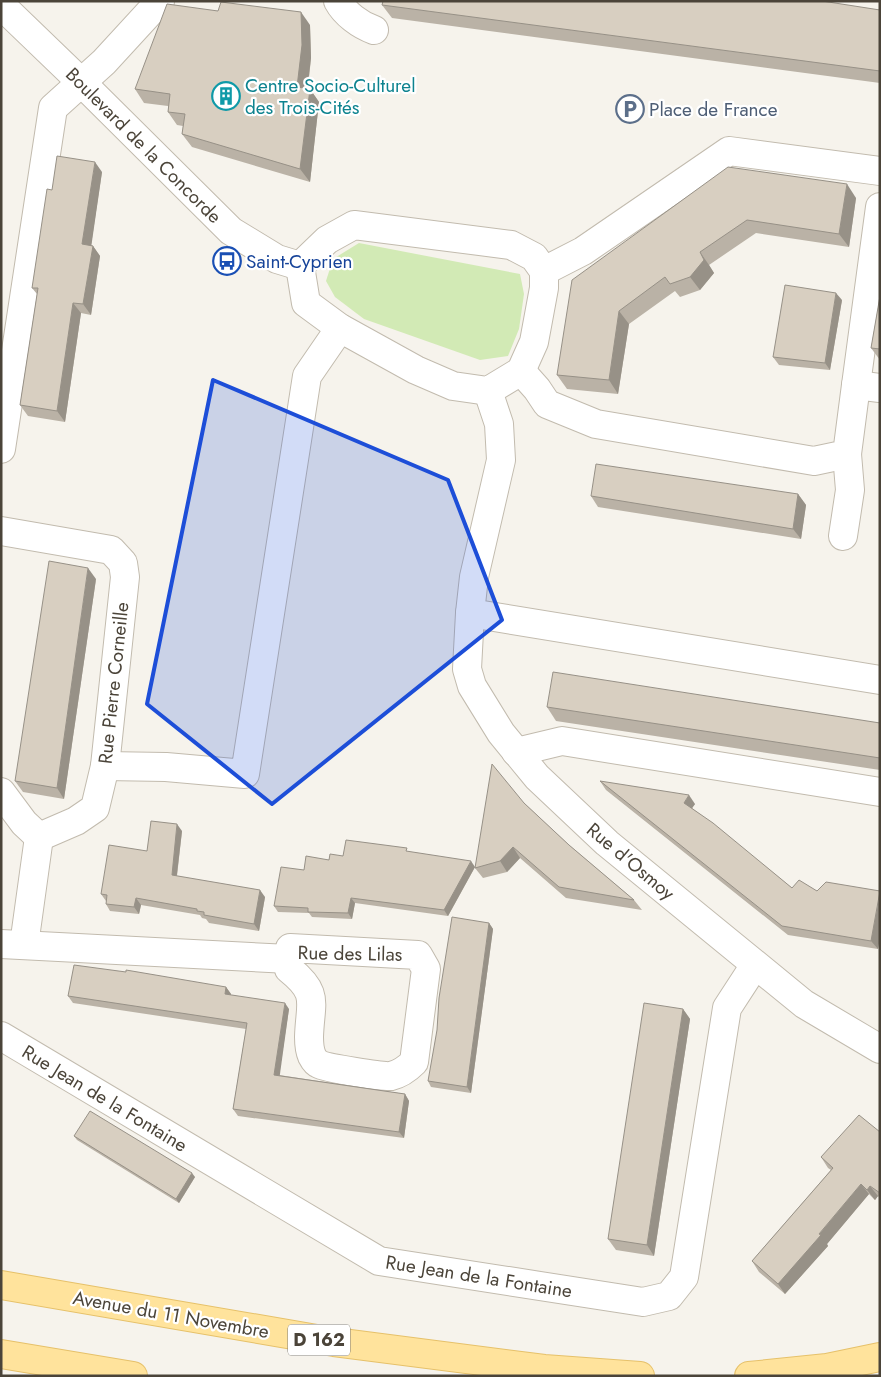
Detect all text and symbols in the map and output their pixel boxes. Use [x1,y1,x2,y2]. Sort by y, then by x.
street label: Boulevard de la Concorde [60,61,228,230]
place label: Centre Socio-Culturel des Trois-Cités [245,72,416,121]
building icon: Centre Socio-Culturel des Trois-Cités [211,81,241,111]
parking icon: Place de France [615,94,645,124]
place label: Place de France [649,96,778,123]
bus stop icon: Saint-Cyprien [212,246,242,276]
place label: Saint-Cyprien [246,248,352,275]
street label: Rue Pierre Corneille [92,601,135,765]
street label: Rue d'Osmoy [581,816,681,907]
street label: Rue des Lilas [297,939,403,968]
street label: Rue Jean de la Fontaine [17,1038,193,1159]
street label: Rue Jean de la Fontaine [384,1248,574,1305]
street label: Avenue du 11 Novembre [71,1284,271,1345]
road number: D 162 [288,1324,350,1356]

